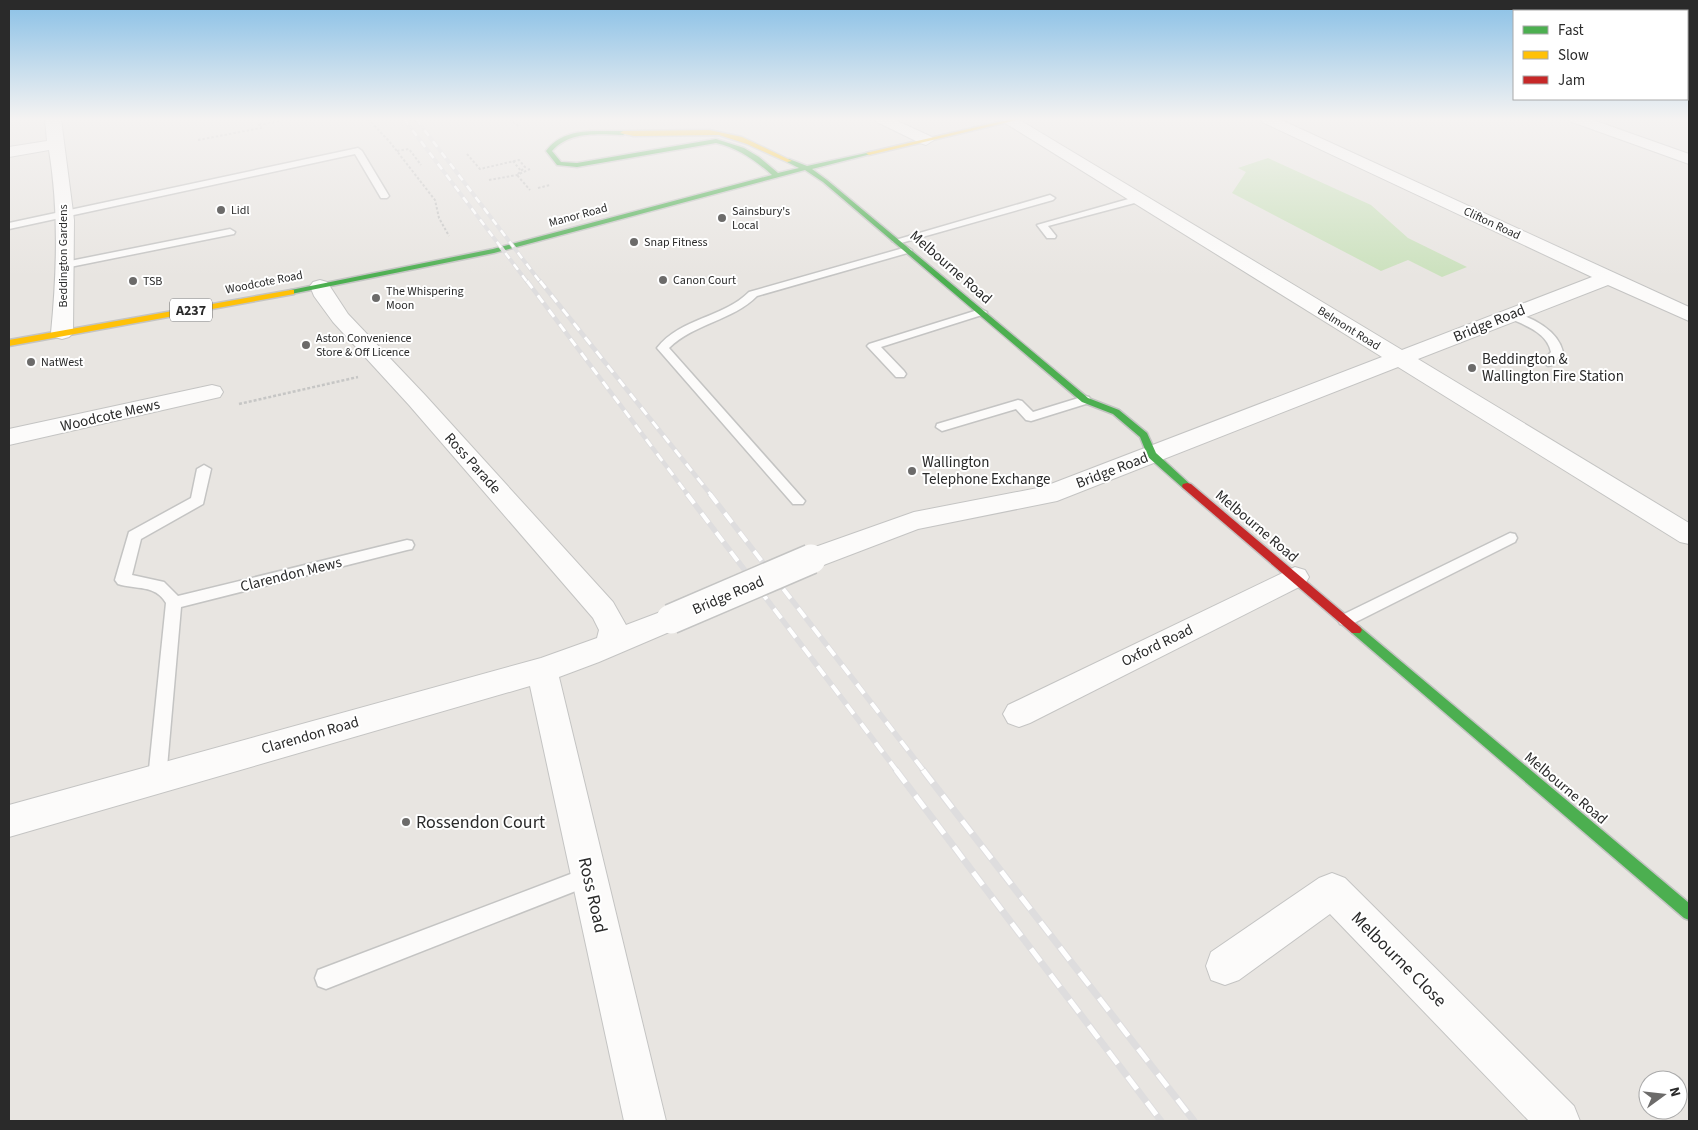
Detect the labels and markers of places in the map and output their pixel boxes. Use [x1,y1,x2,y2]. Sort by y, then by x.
place label: Lidl [231,202,250,219]
place label: Sainsbury's Local [732,203,790,234]
marker: Lidl [215,204,227,216]
marker: Sainsbury's Local [716,212,728,224]
place label: Snap Fitness [644,234,708,251]
marker: Snap Fitness [628,236,640,248]
place label: Canon Court [673,272,736,289]
place label: TSB [143,273,162,290]
marker: Canon Court [657,274,669,286]
marker: TSB [127,275,139,287]
place label: The Whispering Moon [386,283,464,314]
marker: The Whispering Moon [370,292,382,304]
place label: Aston Convenience Store & Off Licence [316,330,412,361]
marker: Aston Convenience Store & Off Licence [300,339,312,351]
place label: Beddington & Wallington Fire Station [1482,349,1624,387]
place label: NatWest [41,354,83,371]
marker: NatWest [25,356,37,368]
marker: Beddington & Wallington Fire Station [1466,362,1478,374]
place label: Wallington Telephone Exchange [922,452,1050,490]
marker: Wallington Telephone Exchange [906,465,918,477]
place label: Rossendon Court [416,810,545,835]
marker: Rossendon Court [400,816,412,828]

